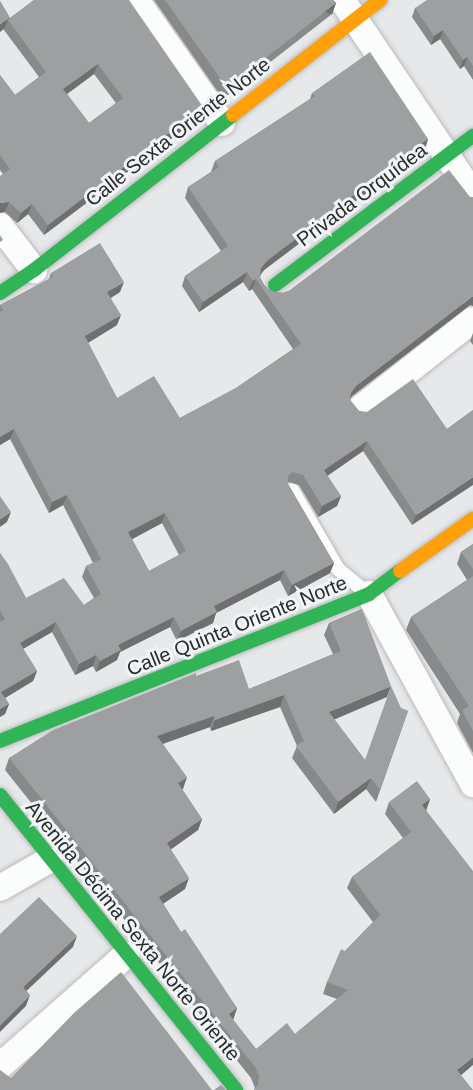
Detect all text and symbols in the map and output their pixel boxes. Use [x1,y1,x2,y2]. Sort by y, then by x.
street label: Calle Sexta Oriente Norte [81,52,275,212]
street label: Privada Orquídea [292,138,432,252]
street label: Calle Quinta Oriente Norte [123,571,351,681]
street label: Avenida Décima Sexta Norte Oriente [21,796,245,1066]

